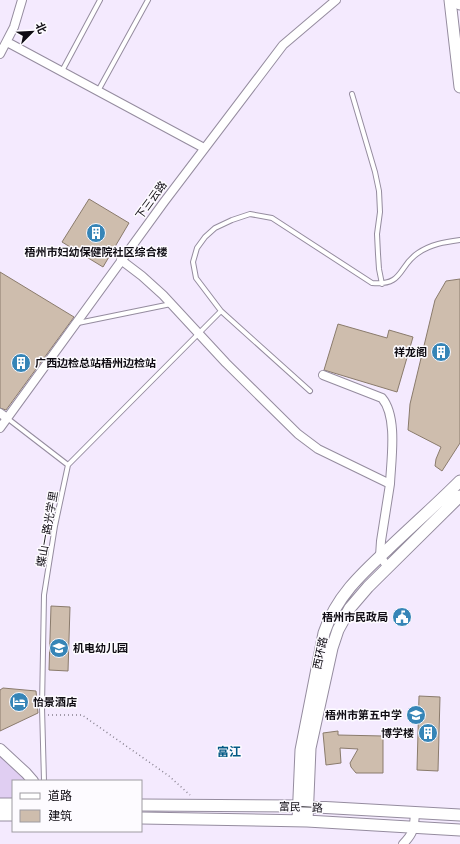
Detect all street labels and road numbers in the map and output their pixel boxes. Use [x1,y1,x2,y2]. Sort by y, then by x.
street label: 下三云路 [132,178,170,222]
street label: 蝶山一路光学里 [33,490,61,568]
street label: 西环路 [310,635,330,671]
street label: 富民一路 [279,799,323,815]

